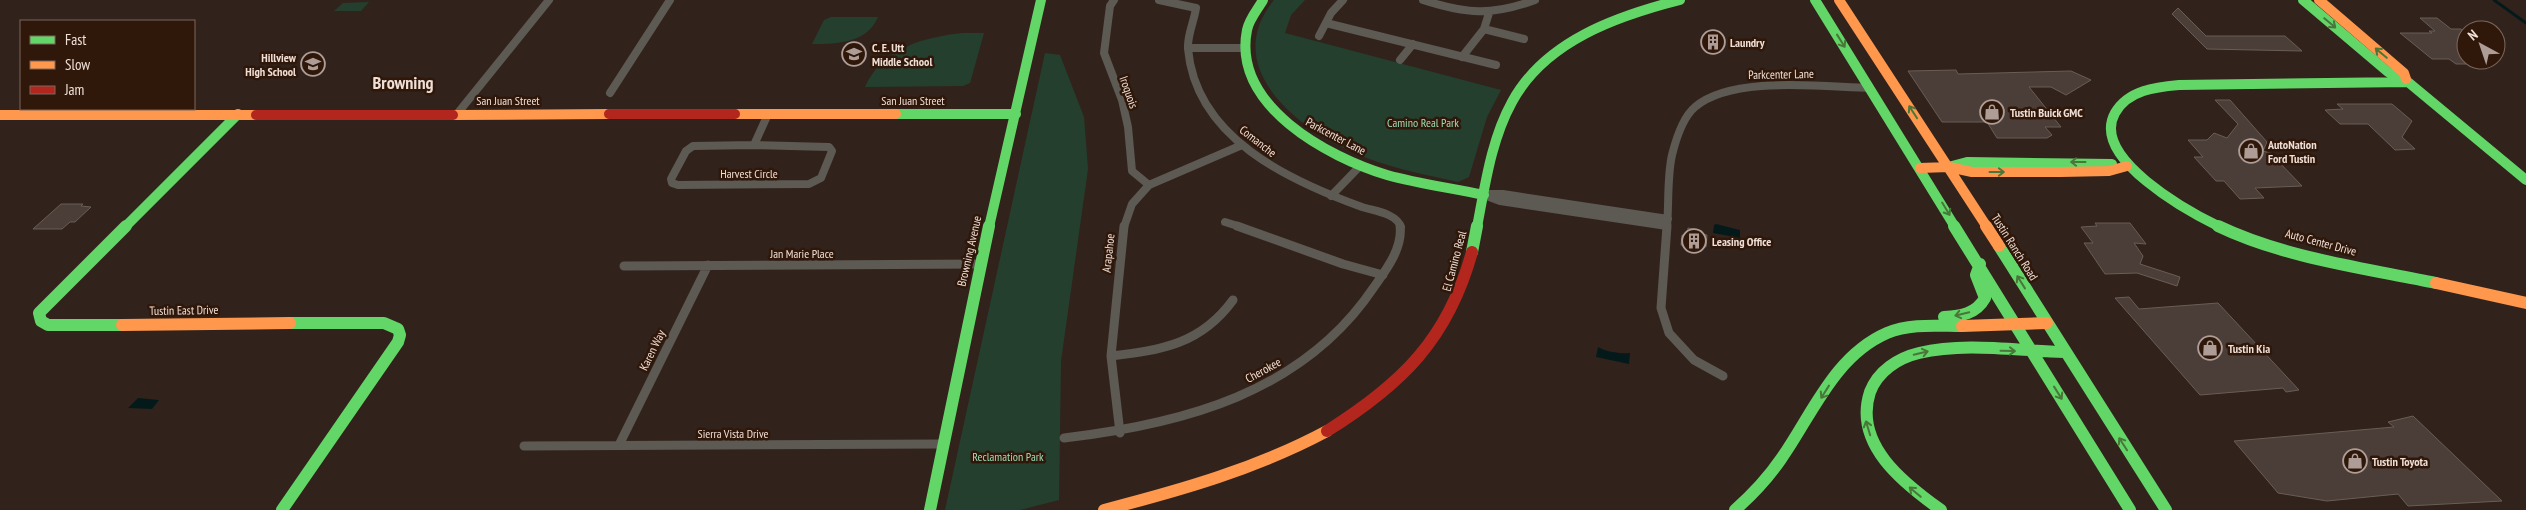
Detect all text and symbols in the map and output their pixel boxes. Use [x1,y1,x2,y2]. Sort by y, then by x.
one-way arrow [2323,18,2336,29]
legend [20,20,195,110]
north arrow [2456,20,2506,70]
text: N [2464,26,2481,44]
building icon: Laundry [1700,29,1726,55]
text: Fast [65,30,86,49]
one-way arrow [1836,34,1846,48]
place label: Laundry [1730,35,1765,50]
place label: C. E. Utt Middle School [872,40,932,69]
school or university icon: C. E. Utt Middle School [841,41,867,67]
one-way arrow [2375,48,2388,59]
place label: Hillview High School [245,50,297,79]
school or university icon: Hillview High School [300,51,326,77]
text: Slow [65,55,90,74]
street label: Parkcenter Lane [1748,66,1814,82]
district label: Browning [373,71,433,94]
street label: Iroquois [1116,74,1142,110]
text: Jam [64,80,84,99]
street label: San Juan Street [476,93,540,108]
street label: San Juan Street [881,93,945,108]
shop icon: Tustin Buick GMC [1979,99,2005,125]
place label: Tustin Buick GMC [2010,105,2083,120]
one-way arrow [1908,106,1918,120]
street label: Parkcenter Lane [1303,114,1369,158]
park label: Camino Real Park [1387,115,1459,130]
street label: Comanche [1237,122,1279,160]
place label: AutoNation Ford Tustin [2267,137,2317,166]
shop icon: AutoNation Ford Tustin [2238,138,2264,164]
one-way arrow [2071,157,2087,167]
street label: Harvest Circle [720,166,778,181]
one-way arrow [1988,167,2005,177]
one-way arrow [1941,202,1951,216]
street label: Tustin Ranch Road [1989,211,2041,283]
street label: Browning Avenue [954,214,984,288]
street label: Auto Center Drive [2284,225,2358,259]
building icon: Leasing Office [1681,228,1707,254]
street label: El Camino Real [1439,229,1469,293]
street label: Arapahoe [1098,233,1118,273]
place label: Leasing Office [1712,234,1771,249]
street label: Jan Marie Place [769,246,834,261]
one-way arrow [2015,275,2026,289]
street label: Tustin East Drive [149,302,219,318]
one-way arrow [1954,310,1970,319]
street label: Karen Way [636,327,668,373]
shop icon: Tustin Kia [2197,335,2223,361]
place label: Tustin Kia [2228,341,2270,356]
one-way arrow [2000,346,2016,356]
one-way arrow [1912,348,1928,357]
street label: Cherokee [1243,354,1284,386]
one-way arrow [1820,385,1830,399]
one-way arrow [2053,385,2063,399]
one-way arrow [1863,421,1873,437]
street label: Sierra Vista Drive [698,426,769,441]
one-way arrow [2118,437,2129,451]
shop icon: Tustin Toyota [2342,448,2368,474]
park label: Reclamation Park [972,449,1044,464]
place label: Tustin Toyota [2372,454,2428,469]
one-way arrow [1909,487,1922,498]

